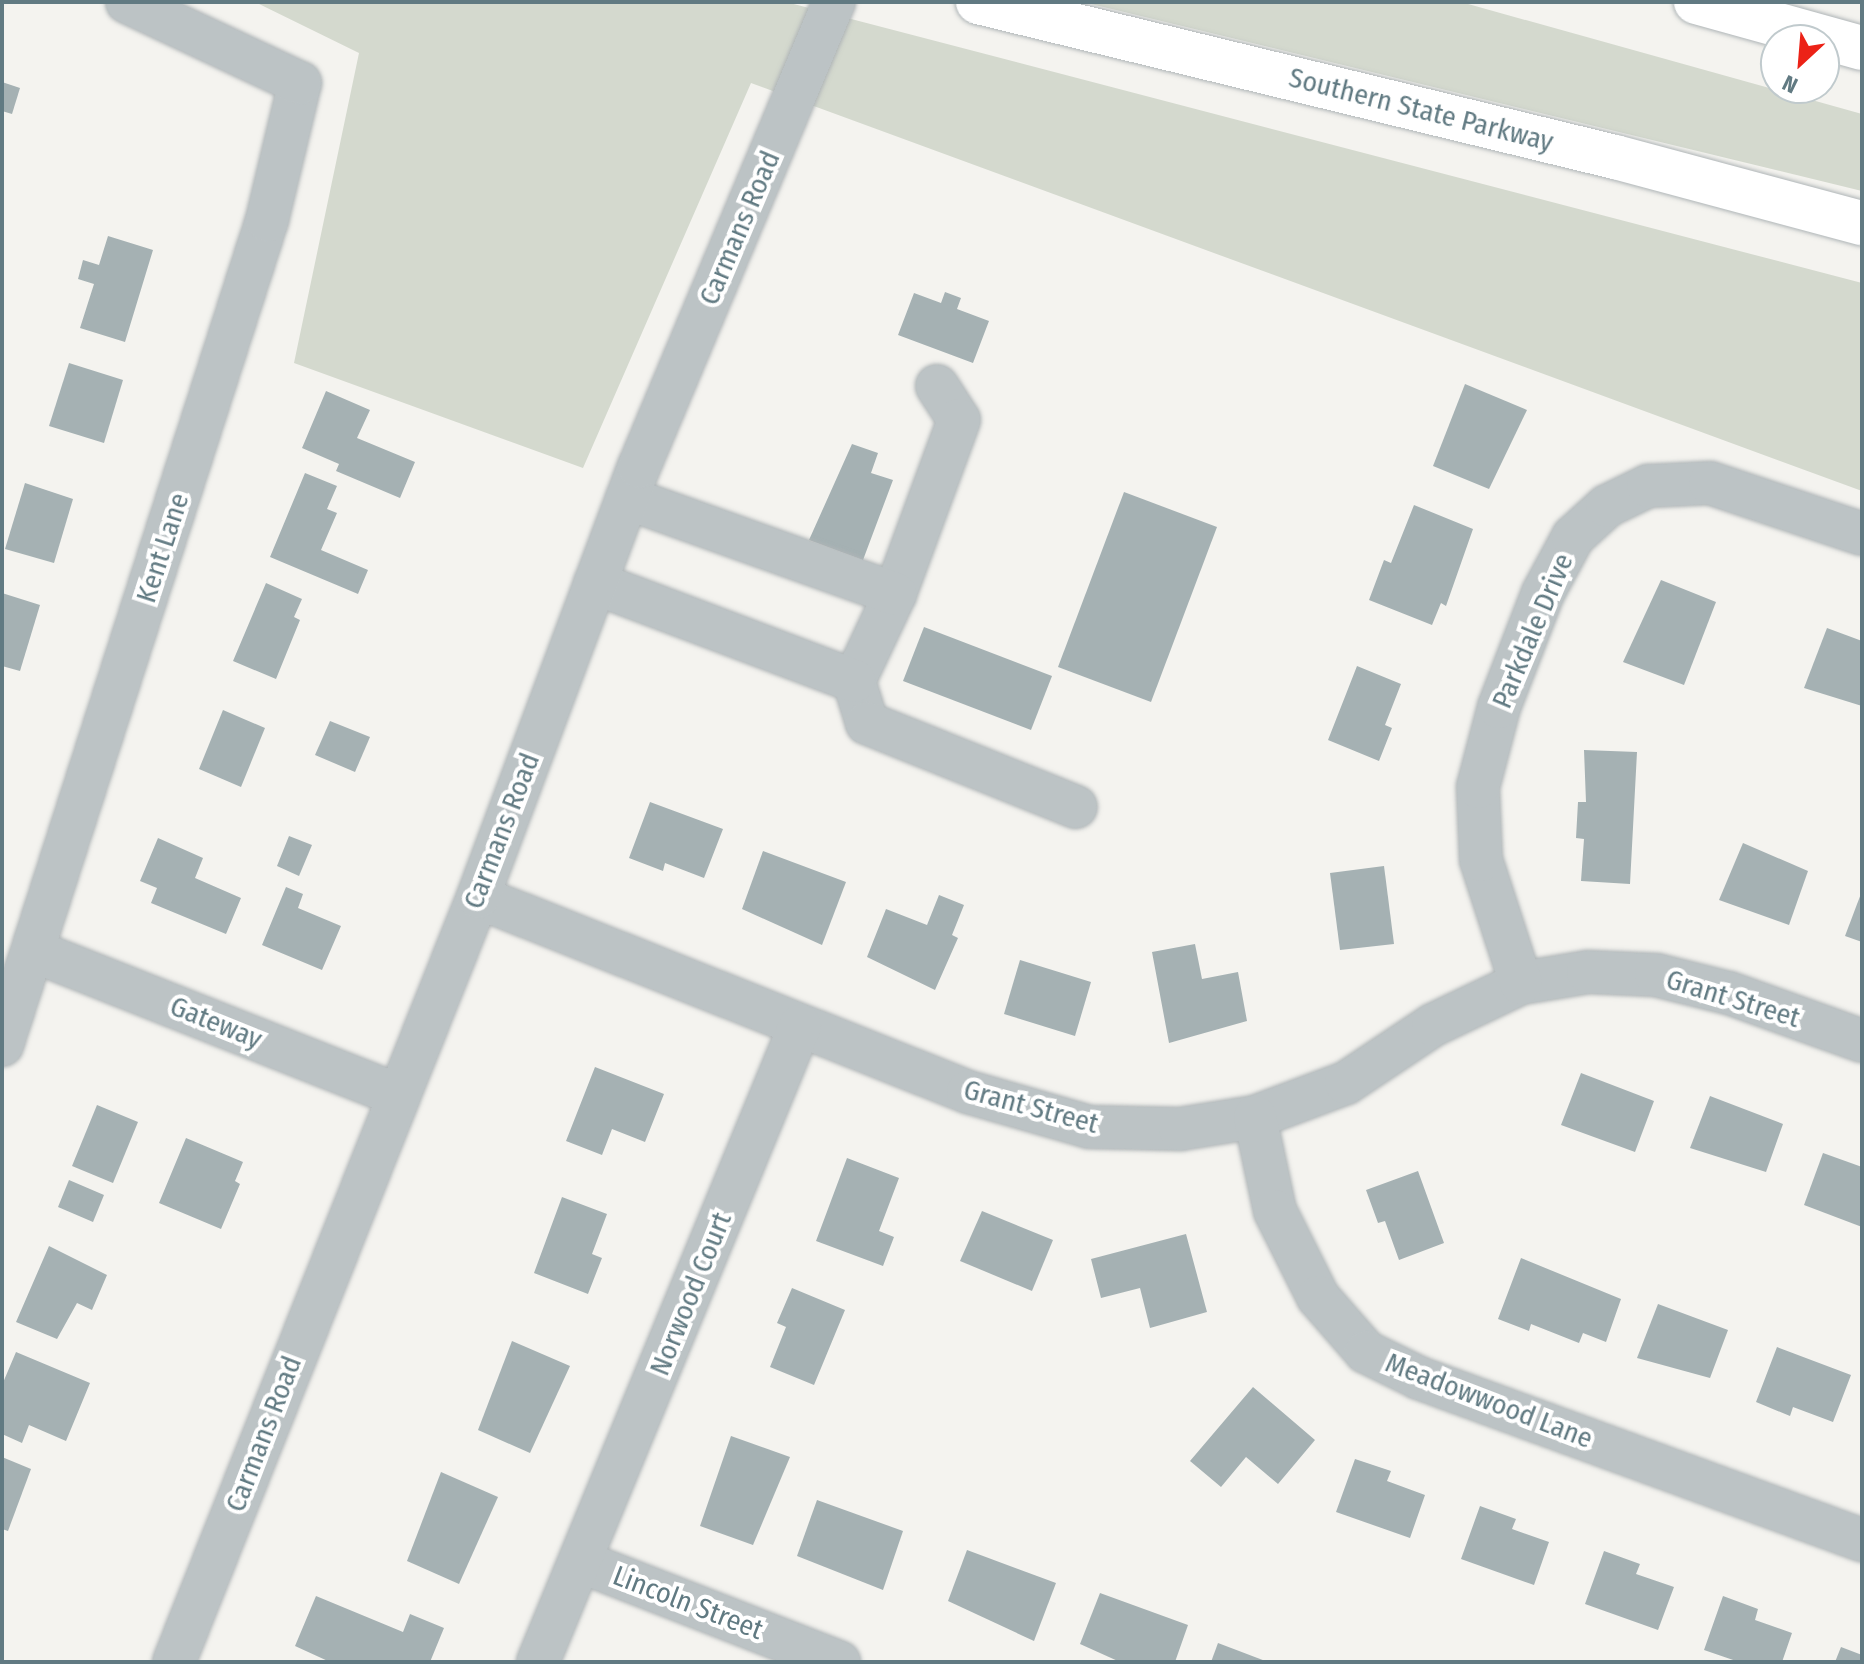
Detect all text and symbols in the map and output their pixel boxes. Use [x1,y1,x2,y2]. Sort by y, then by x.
north arrow [1760,24,1840,104]
street label: Southern State Parkway [1285,61,1557,159]
text: N [1778,69,1802,99]
street label: Carmans Road [692,146,788,310]
street label: Kent Lane [130,489,196,607]
street label: Parkdale Drive [1485,549,1581,713]
street label: Carmans Road [457,748,547,914]
street label: Grant Street [1662,963,1804,1035]
street label: Gateway [165,989,267,1057]
street label: Grant Street [960,1073,1102,1141]
street label: Norwood Court [643,1208,739,1380]
street label: Meadowwood Lane [1381,1346,1597,1456]
street label: Carmans Road [219,1351,309,1517]
street label: Lincoln Street [608,1559,768,1647]

